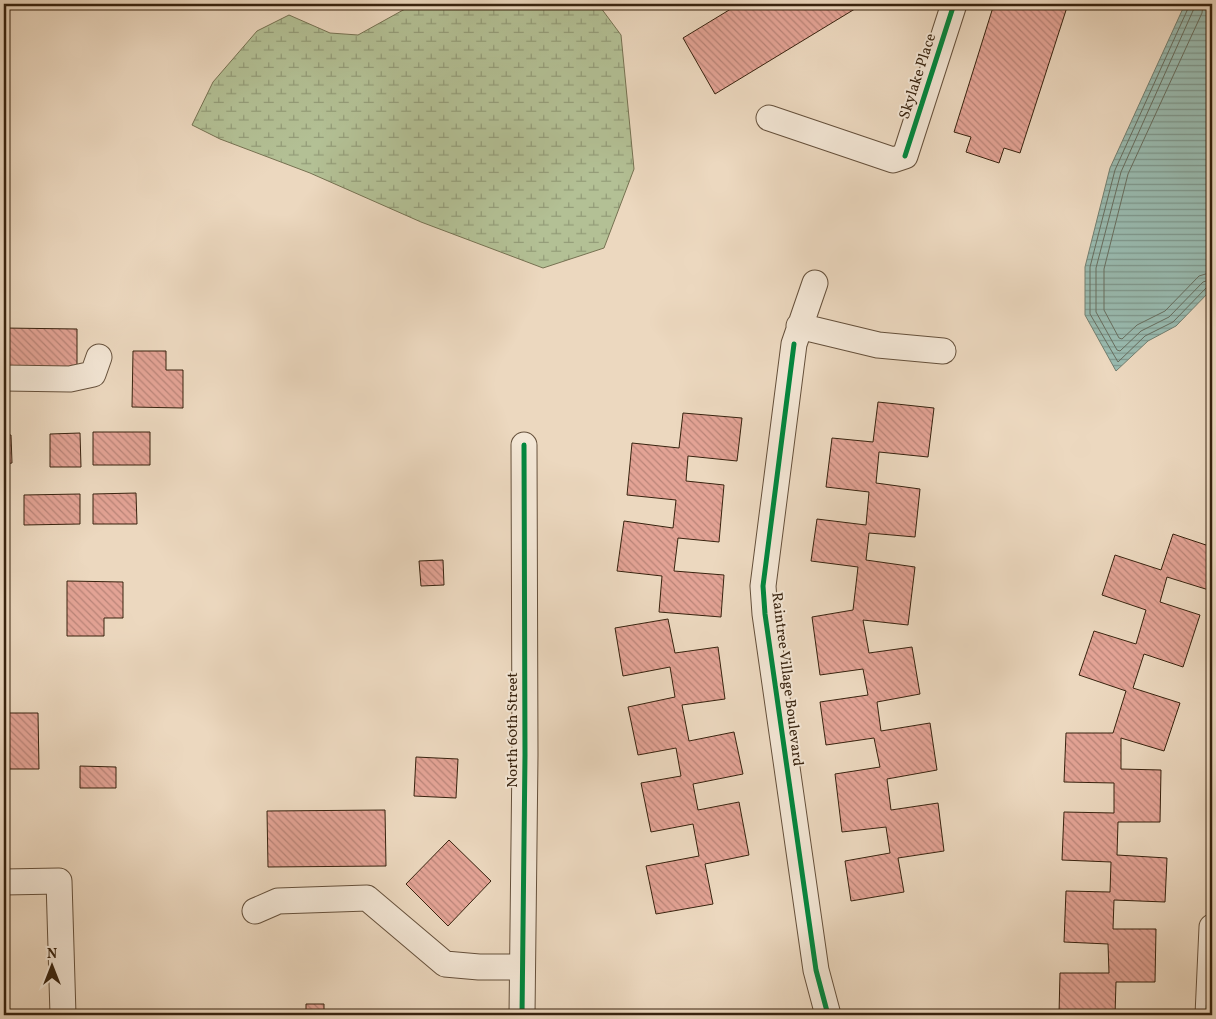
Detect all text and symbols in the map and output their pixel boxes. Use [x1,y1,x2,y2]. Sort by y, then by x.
street label: Skylake Place [895,31,942,122]
street label: Raintree Village Boulevard [765,591,808,767]
street label: North 60th Street [503,672,524,788]
north arrow [28,942,78,992]
text: N [47,945,57,964]

